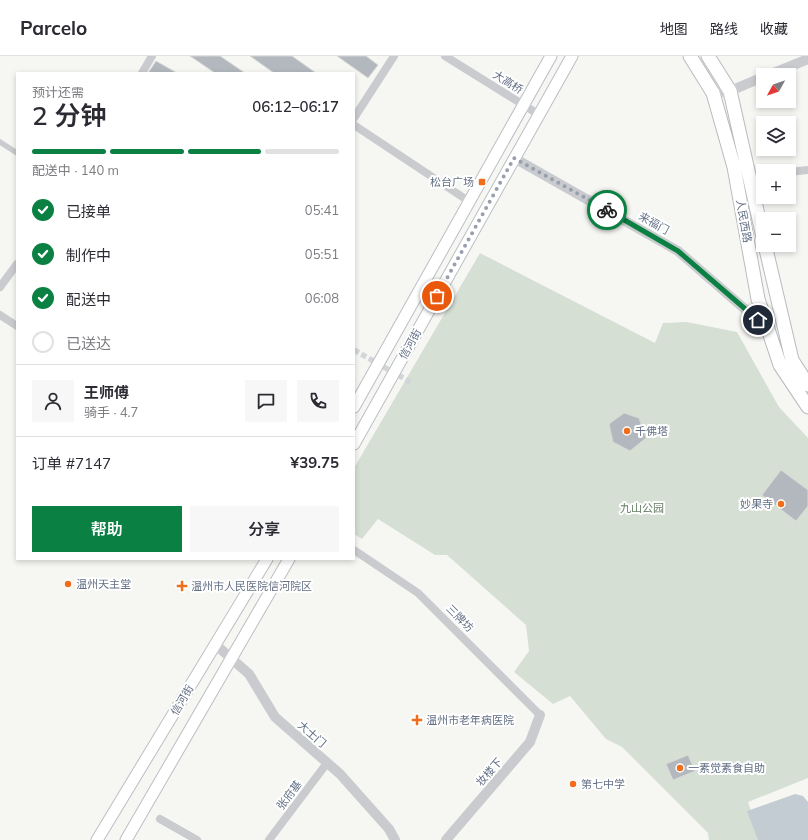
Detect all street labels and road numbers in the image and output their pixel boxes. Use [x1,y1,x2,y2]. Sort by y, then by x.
street label: 大高桥 [490,67,526,97]
street label: 人民西路 [733,198,755,244]
street label: 来福门 [636,209,672,237]
street label: 信河街 [396,326,424,362]
street label: 三牌坊 [443,601,477,635]
street label: 信河街 [168,682,196,718]
street label: 大士门 [295,718,329,750]
street label: 妆楼下 [473,755,505,789]
street label: 张府基 [273,778,305,812]

